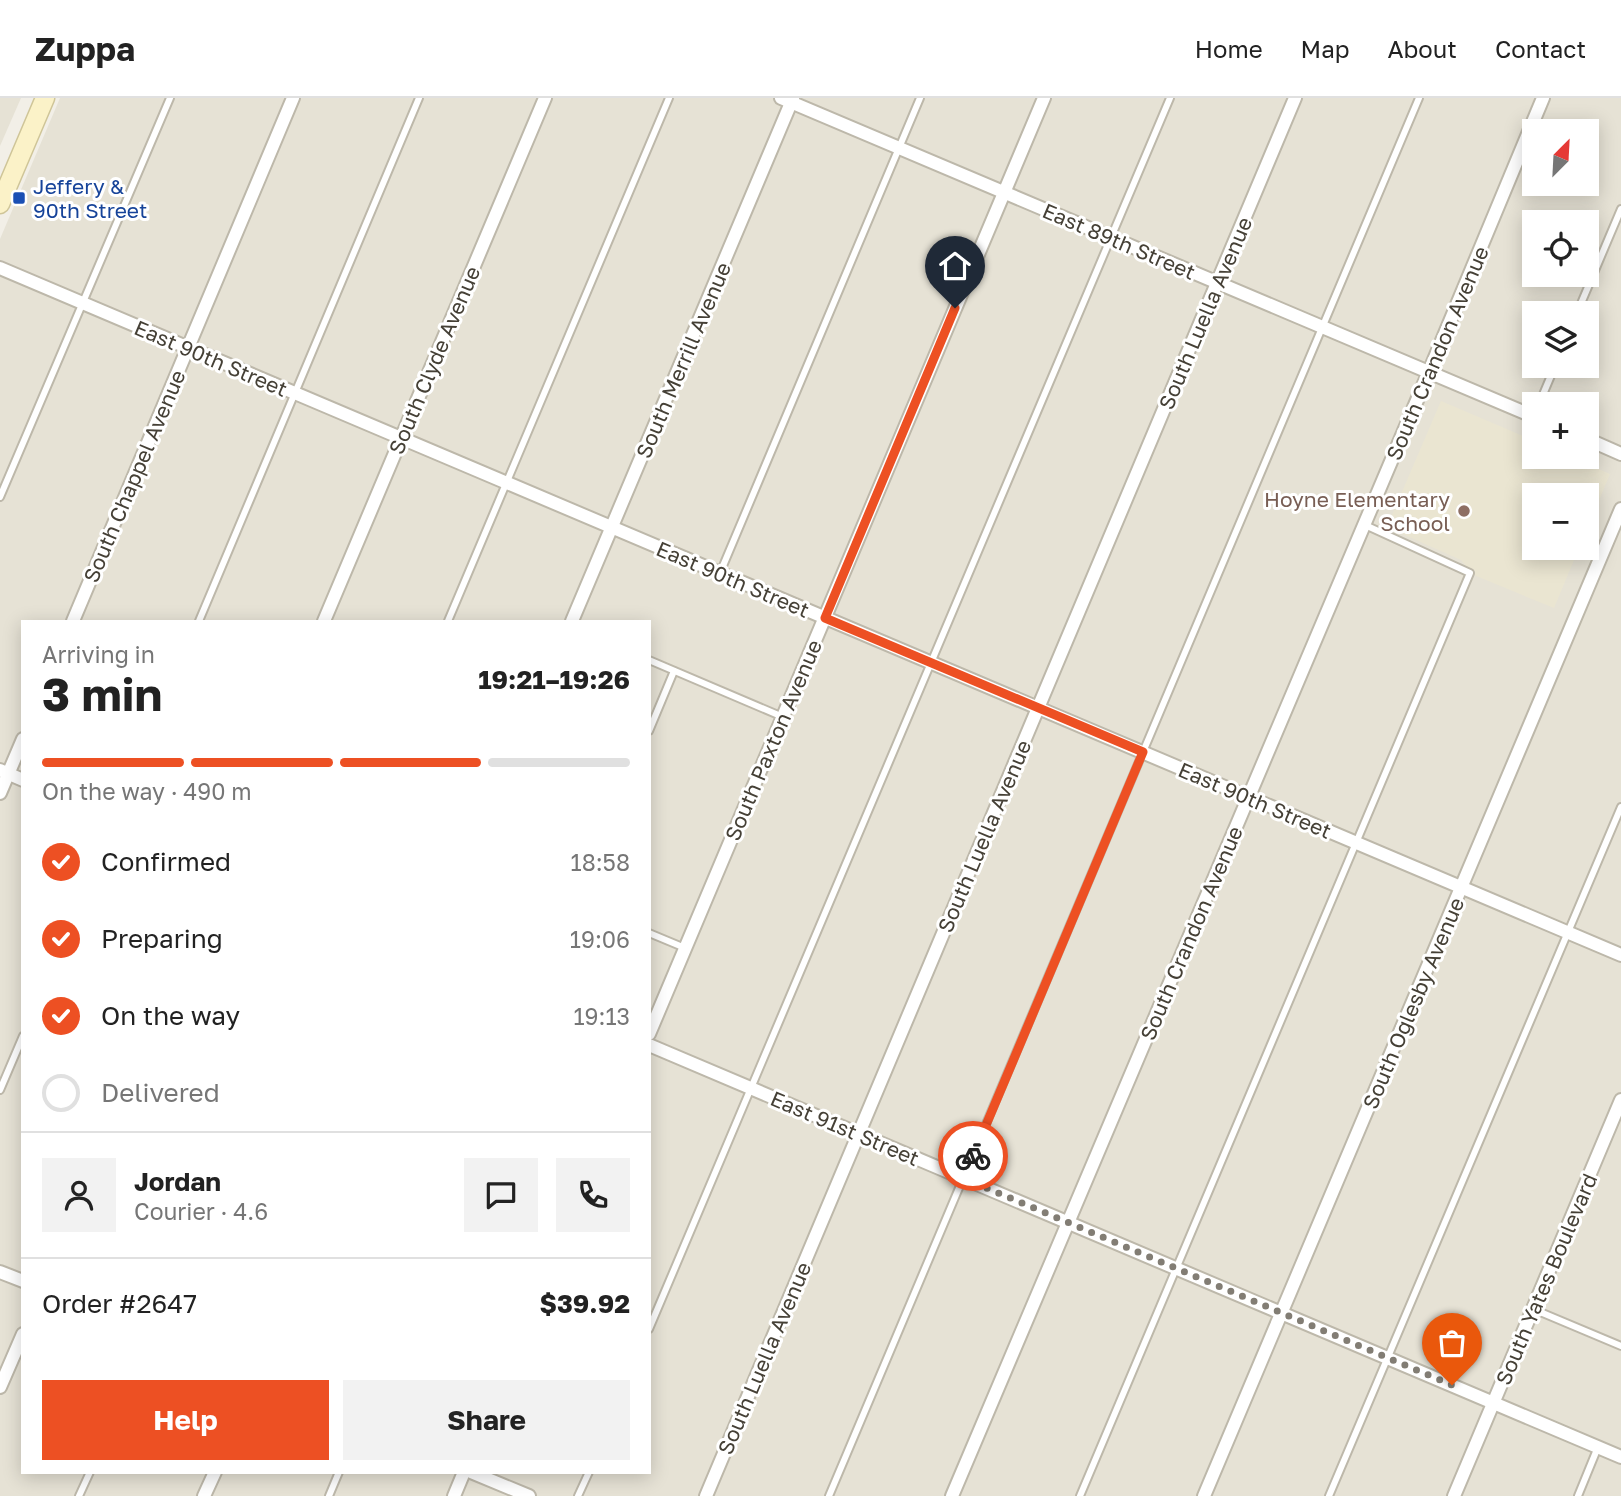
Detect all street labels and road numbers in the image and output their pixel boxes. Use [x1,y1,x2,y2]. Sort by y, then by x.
street label: East 89th Street [1039,197,1199,285]
street label: South Luella Avenue [1153,213,1257,413]
street label: South Crandon Avenue [1380,242,1494,464]
street label: South Merrill Avenue [630,258,736,462]
street label: South Clyde Avenue [383,262,485,458]
street label: East 90th Street [131,314,291,402]
street label: South Chappel Avenue [77,366,191,586]
street label: East 90th Street [653,535,813,623]
street label: South Paxton Avenue [719,636,827,844]
street label: South Luella Avenue [932,736,1036,936]
street label: East 90th Street [1175,756,1335,844]
street label: South Crandon Avenue [1134,822,1248,1044]
street label: South Oglesby Avenue [1357,893,1469,1113]
street label: East 91st Street [767,1085,923,1171]
street label: South Yates Boulevard [1490,1169,1602,1389]
street label: South Luella Avenue [712,1258,816,1458]

